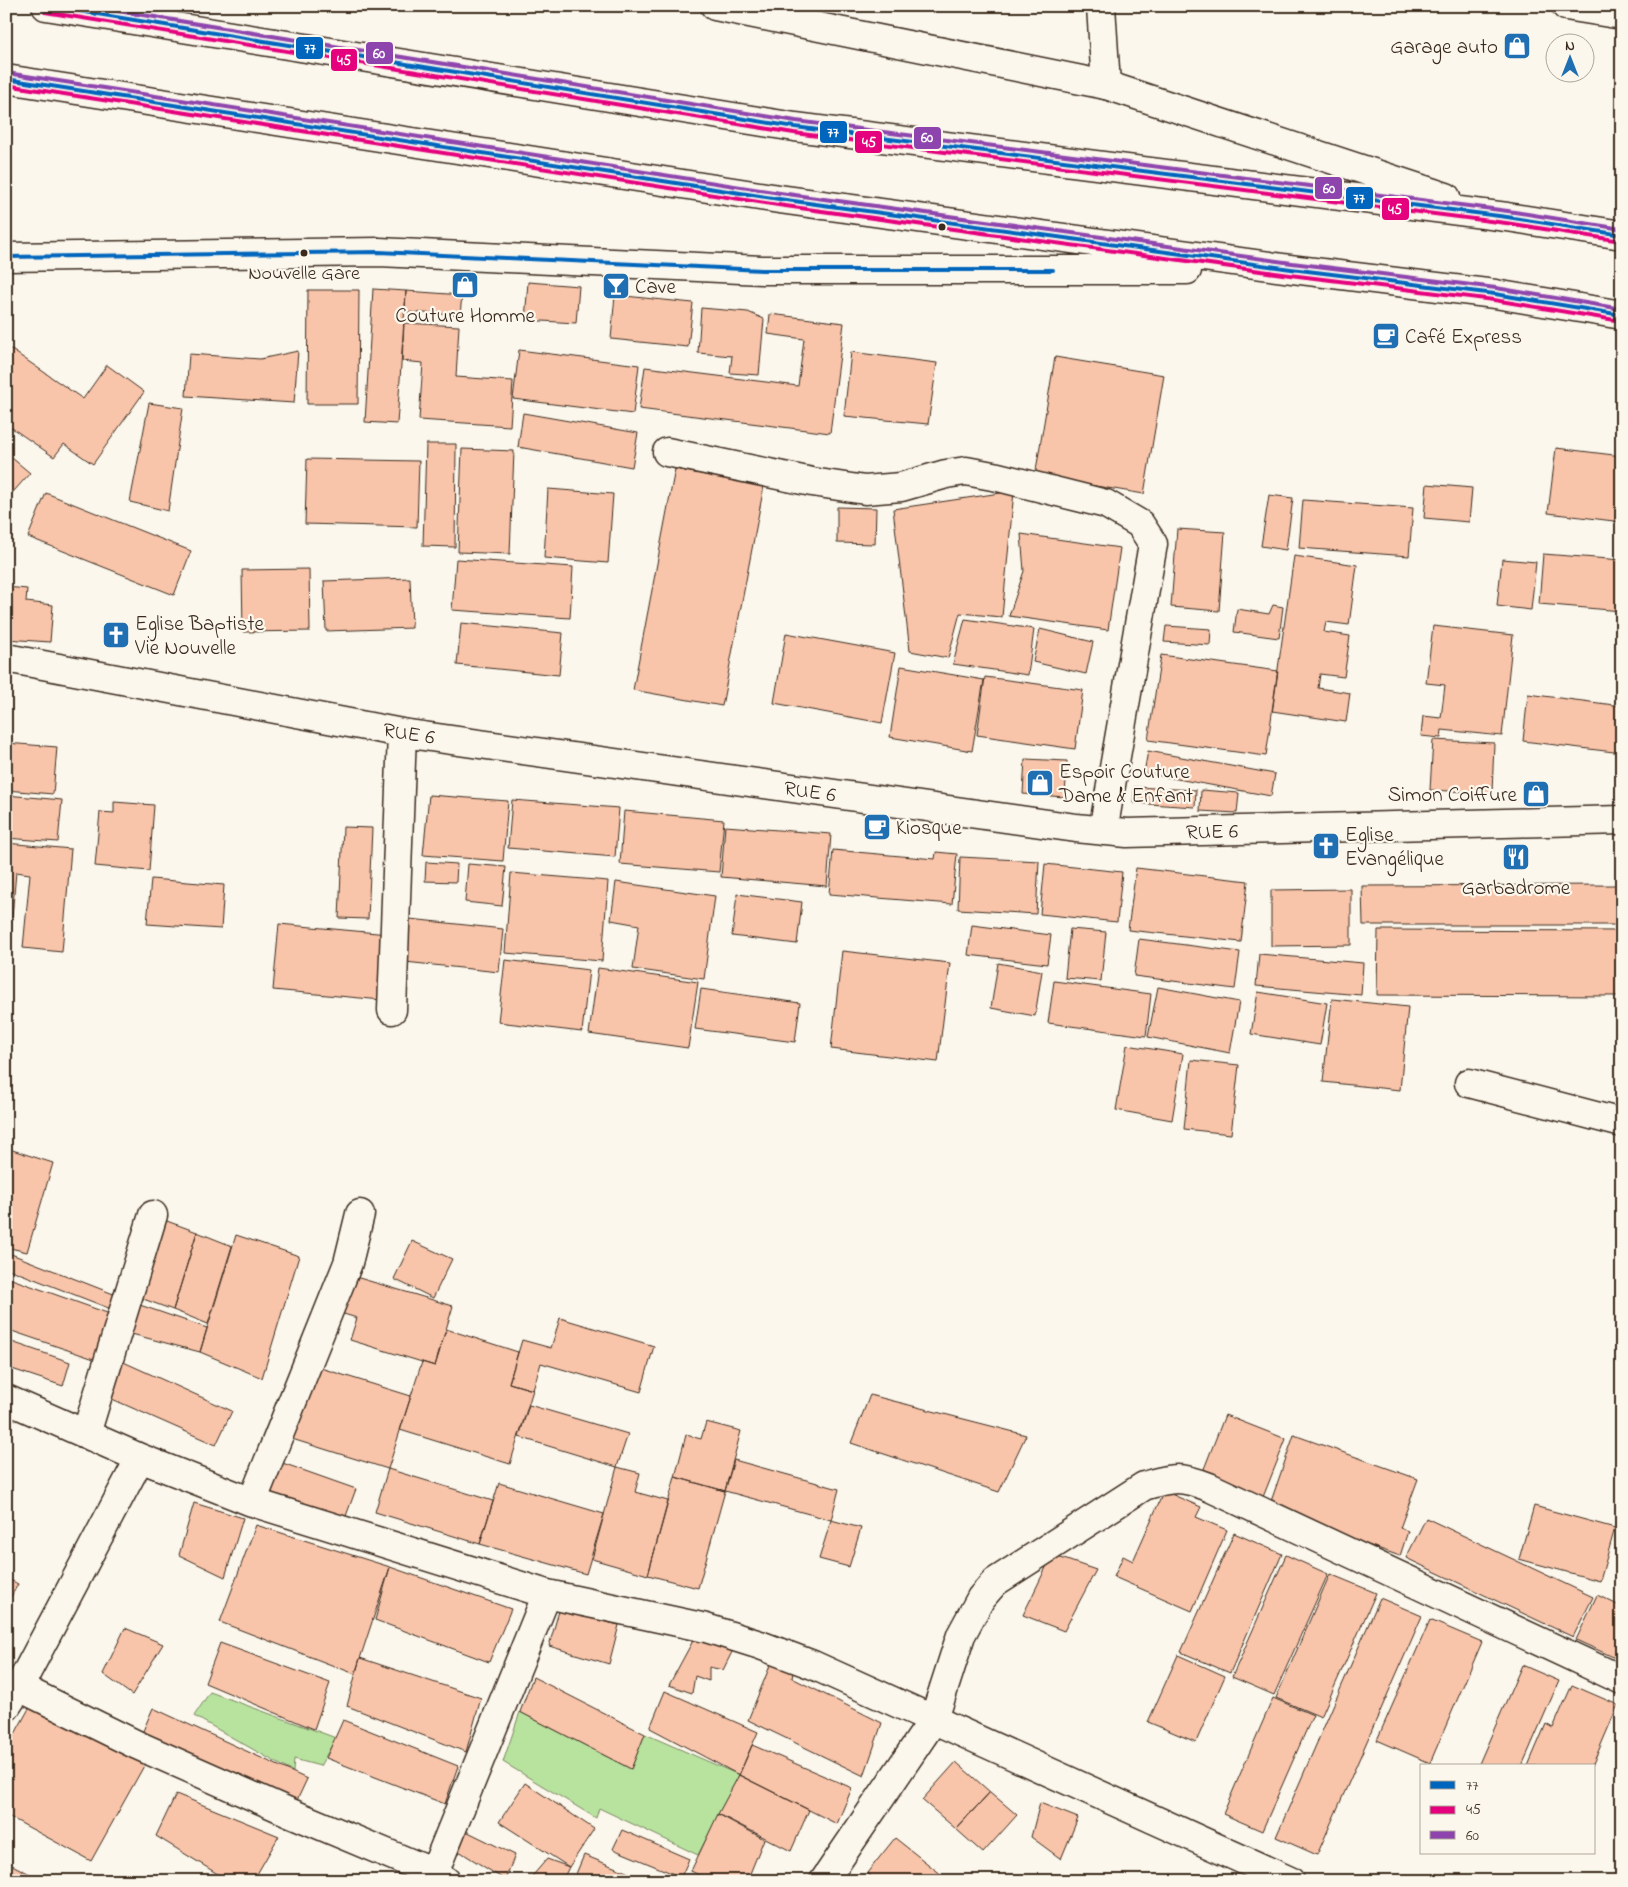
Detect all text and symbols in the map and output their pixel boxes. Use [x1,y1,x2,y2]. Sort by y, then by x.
shop icon: Garage auto [1502,31,1532,61]
north arrow [1546,32,1596,82]
place label: Garage auto [1390,33,1498,65]
line badge: 77 [295,36,324,60]
text: N [1565,36,1575,57]
text: 77 [304,39,316,60]
line badge: 60 [365,41,394,65]
text: 60 [372,44,385,65]
line badge: 45 [330,48,358,72]
text: 45 [336,51,351,72]
line badge: 77 [819,120,848,144]
text: 77 [827,123,839,144]
line badge: 60 [913,126,942,150]
text: 60 [920,128,933,149]
line badge: 45 [854,130,883,154]
text: 45 [861,133,876,154]
line badge: 60 [1314,176,1343,200]
text: 60 [1322,179,1335,200]
line badge: 77 [1345,186,1374,210]
text: 77 [1353,189,1365,210]
line badge: 45 [1381,197,1410,221]
text: 45 [1387,200,1402,221]
unlabelled marker [937,222,947,232]
marker: Nouvelle Gare [299,248,309,258]
place label: Nouvelle Gare [248,260,360,289]
shop icon: Couture Homme [450,270,480,300]
bar icon: Cave [601,271,631,301]
place label: Cave [635,273,677,303]
place label: Couture Homme [395,302,535,332]
cafe icon: Café Express [1371,321,1401,351]
place label: Café Express [1405,323,1522,353]
place label: Eglise Baptiste Vie Nouvelle [134,610,264,664]
church icon: Eglise Baptiste Vie Nouvelle [101,620,131,650]
street label: RUE 6 [381,716,437,754]
place label: Espoir Couture Dame & Enfant [1058,758,1193,812]
shop icon: Espoir Couture Dame & Enfant [1025,768,1055,798]
street label: RUE 6 [782,775,838,811]
shop icon: Simon Coiffure [1521,779,1551,809]
place label: Simon Coiffure [1388,781,1518,811]
cafe icon: Kiosque [862,812,892,842]
place label: Kiosque [896,814,962,844]
street label: RUE 6 [1186,818,1238,848]
place label: Eglise Evangélique [1345,821,1444,877]
church icon: Eglise Evangélique [1311,831,1341,861]
restaurant icon: Garbadrome [1501,842,1531,872]
place label: Garbadrome [1462,874,1571,904]
legend [1420,1764,1596,1854]
text: 77 [1466,1775,1478,1797]
text: 45 [1466,1799,1481,1821]
text: 60 [1466,1825,1480,1847]

